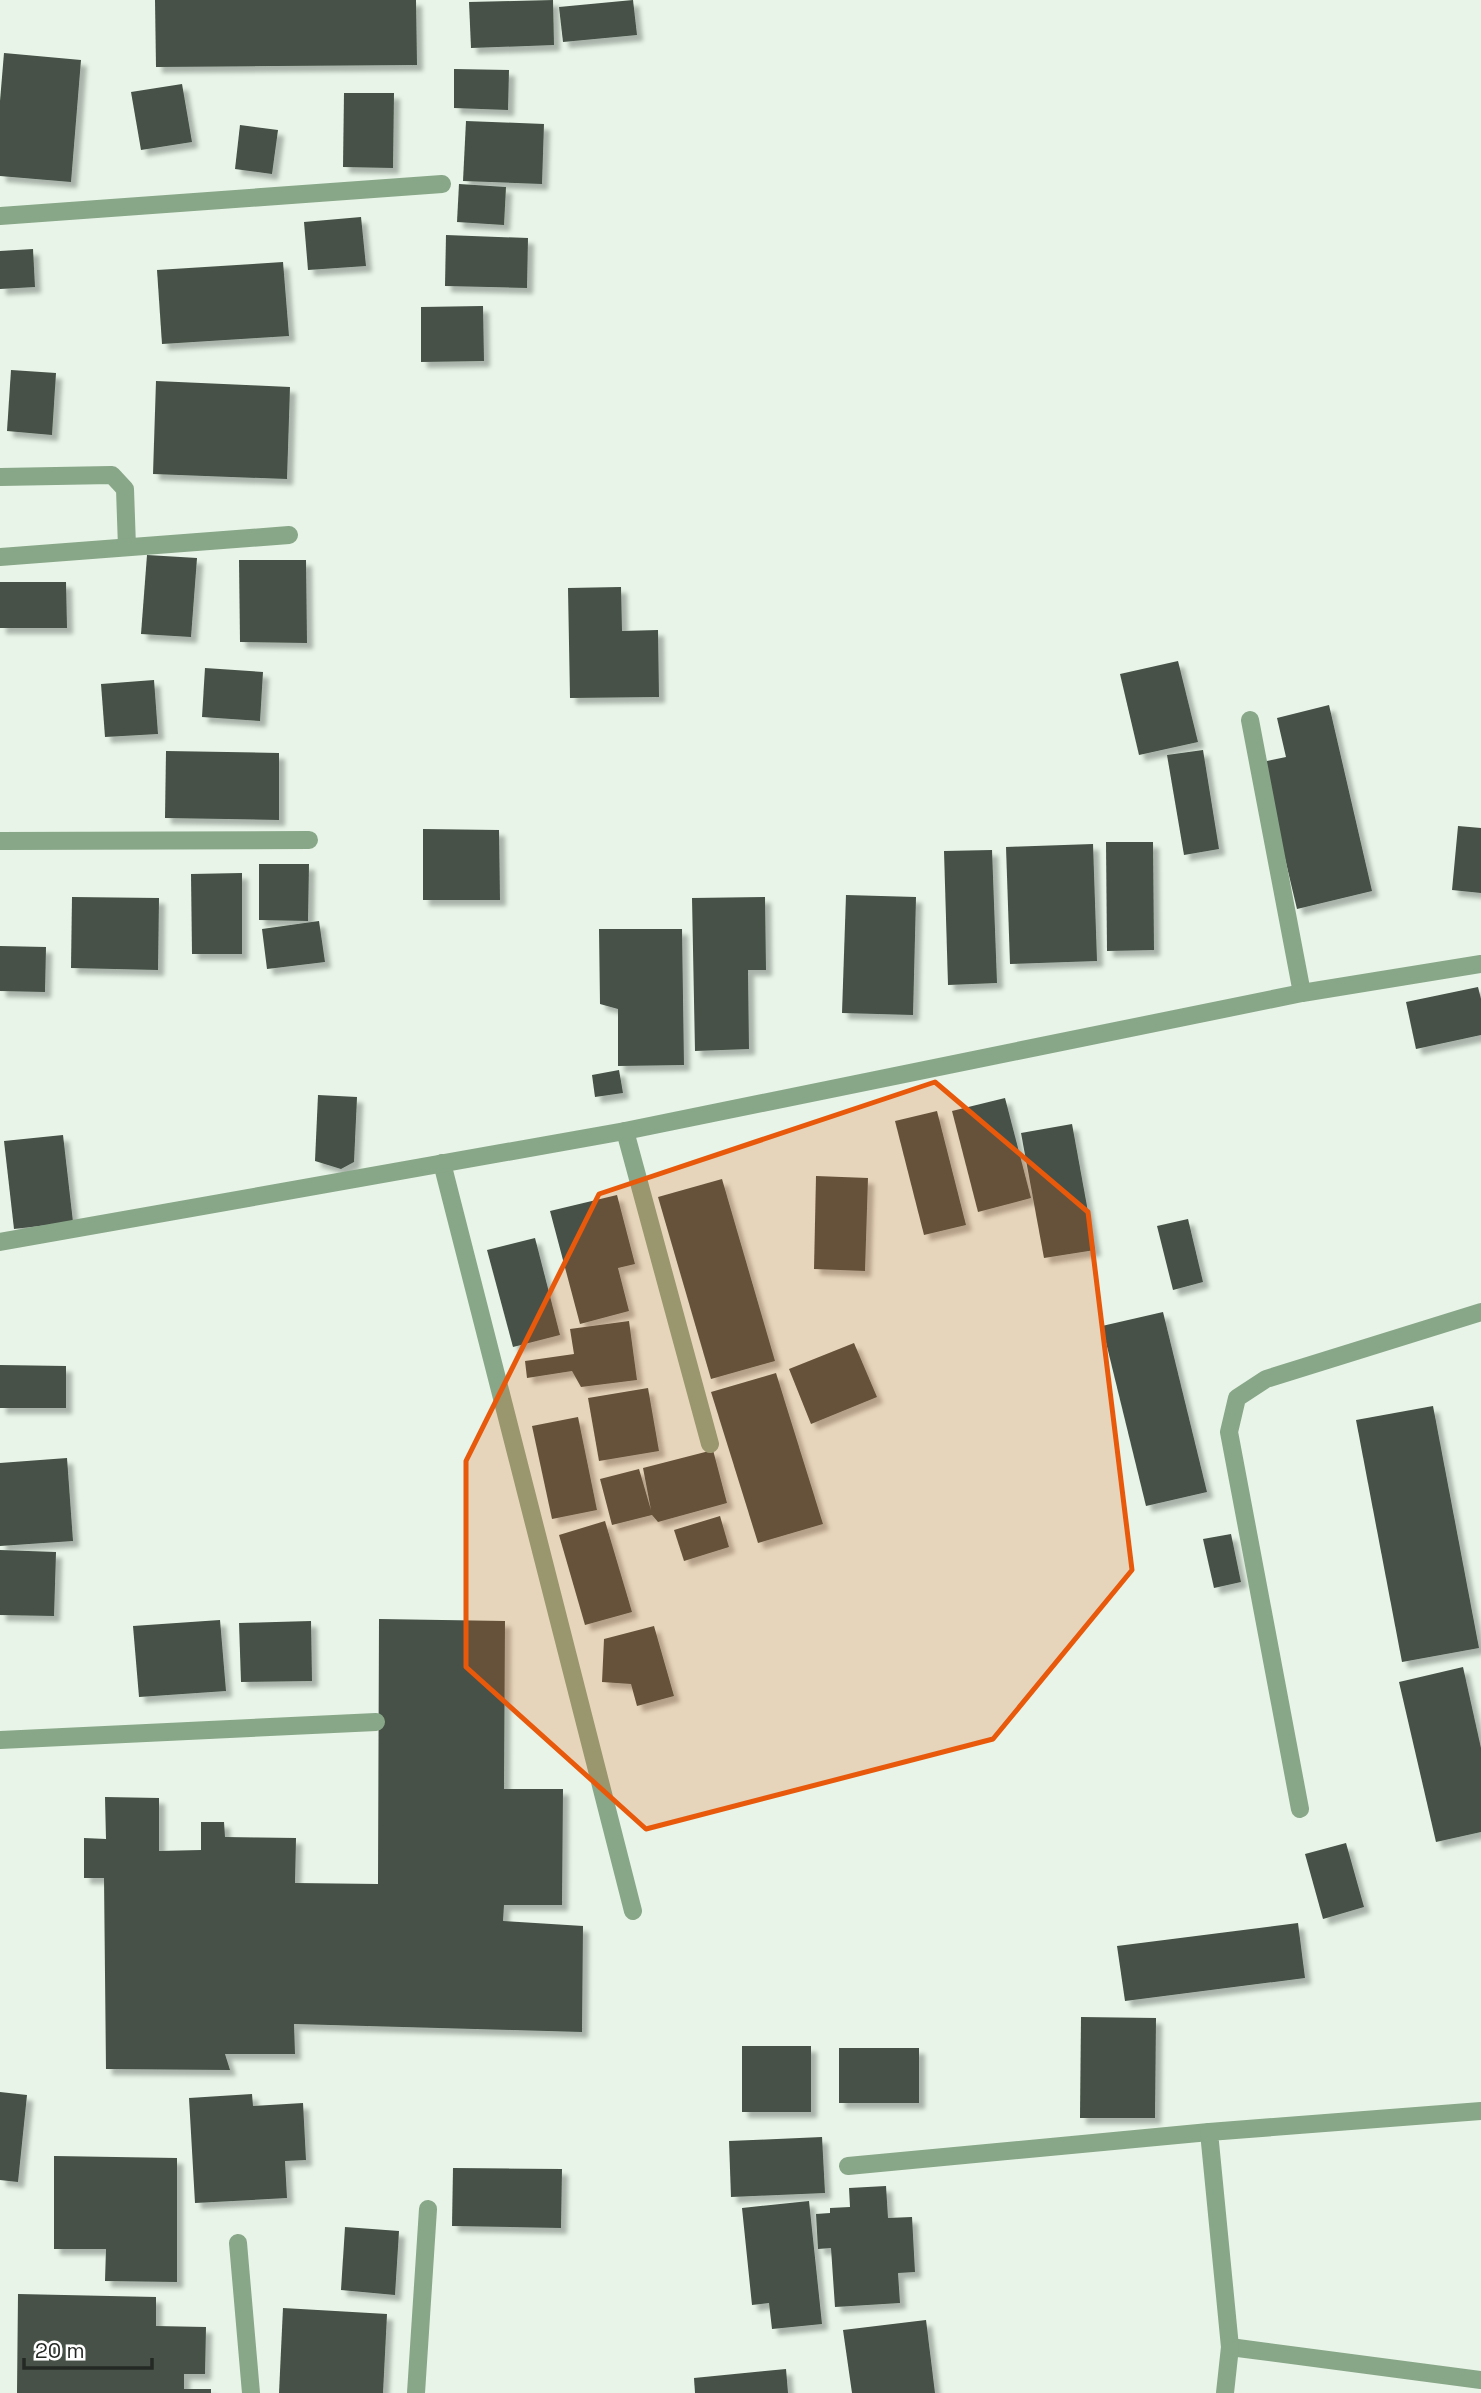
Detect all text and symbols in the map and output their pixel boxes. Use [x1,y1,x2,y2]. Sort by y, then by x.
scale bar [24,2326,152,2370]
text: 20 m [35,2337,85,2364]

